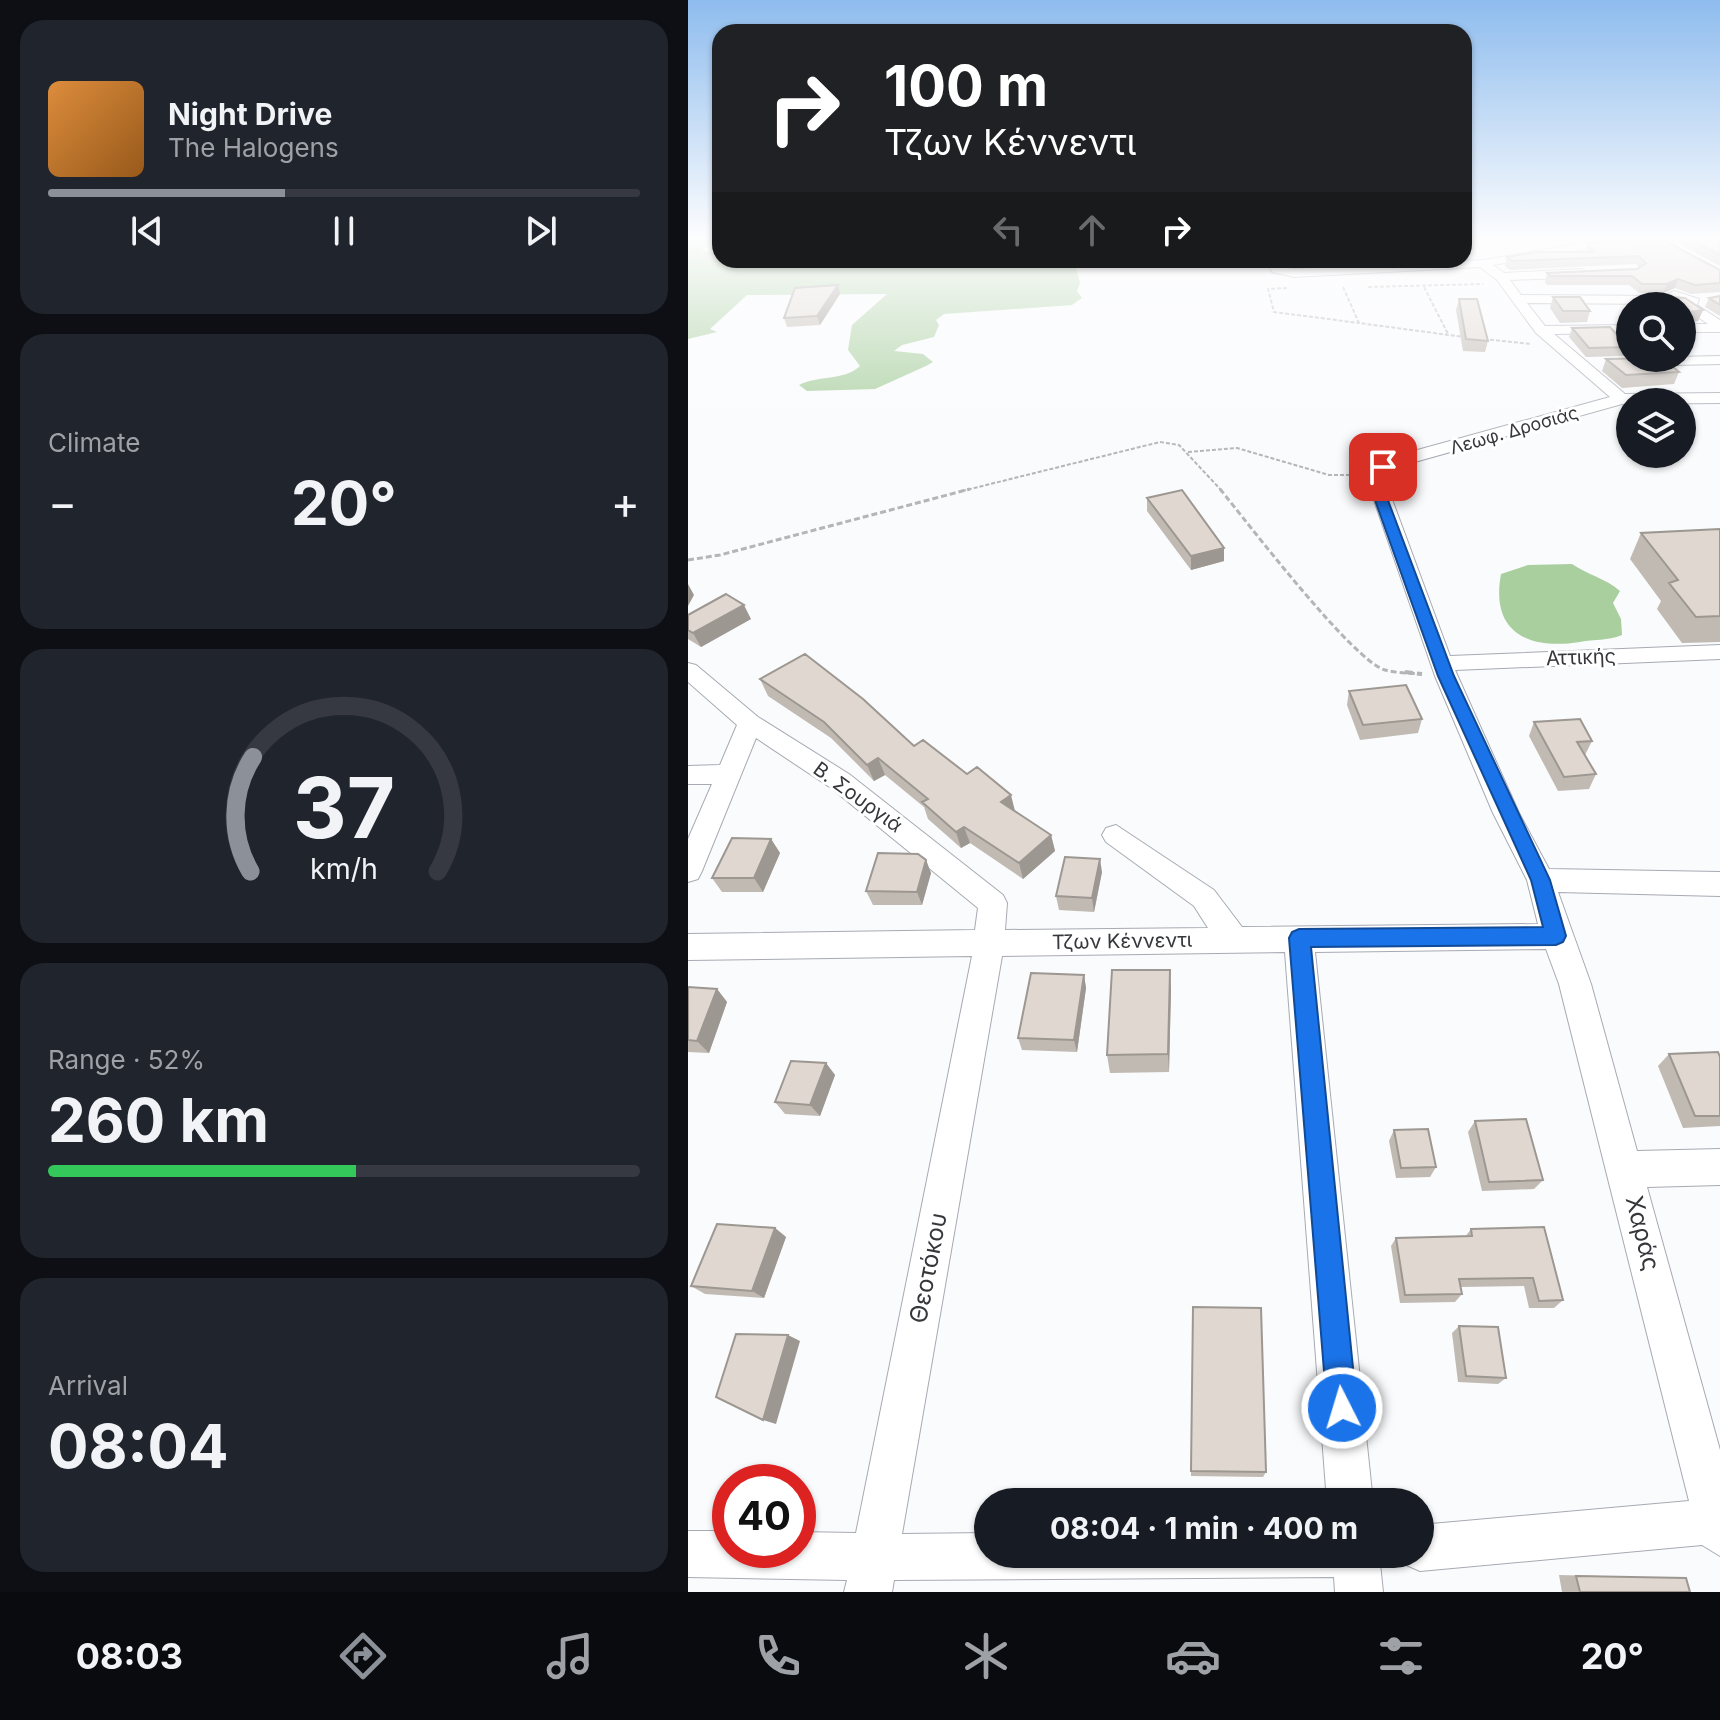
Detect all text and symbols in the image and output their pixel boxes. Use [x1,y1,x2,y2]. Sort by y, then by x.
text: 100 m [884,52,1048,120]
icon: right [752,56,856,160]
text: Night Drive [168,96,332,132]
text: Τζων Κέννεντι [884,120,1136,164]
text: The Halogens [168,132,339,163]
icon: left [986,208,1030,252]
icon: ahead [1070,208,1114,252]
icon: right [1154,208,1198,252]
icon: previous [125,209,169,253]
icon: pause [322,209,366,253]
icon: next [519,209,563,253]
map controls [1616,292,1696,468]
button: search [1616,292,1696,372]
button: layers [1616,388,1696,468]
street label: Λεωφ. Δροσιάς [1448,402,1580,458]
text: Climate [48,427,140,458]
pin [1349,433,1417,501]
icon: arrive [1361,445,1405,489]
text: 20° [291,467,397,539]
text: − [48,476,77,530]
text: + [611,476,640,530]
street label: Αττικής [1546,644,1616,670]
text: 37 [293,757,395,858]
street label: Β. Σουργιά [809,757,907,837]
text: km/h [310,851,378,886]
street label: Τζων Κέννεντι [1052,928,1193,954]
text: Range · 52% [48,1044,205,1075]
text: 260 km [48,1084,269,1156]
street label: Χαράς [1620,1193,1666,1273]
street label: Θεοτόκου [903,1210,953,1326]
position arrow [1300,1366,1384,1450]
text: Arrival [48,1370,128,1401]
text: 08:04 [48,1410,229,1482]
speed limit sign: 40 [712,1464,816,1568]
text: 08:04 · 1 min · 400 m [1050,1510,1358,1546]
icon: directions [335,1628,391,1684]
icon: music [542,1628,598,1684]
icon: phone [750,1628,806,1684]
icon: climate [958,1628,1014,1684]
icon: car [1165,1628,1221,1684]
icon: filters [1373,1628,1429,1684]
text: 08:03 [76,1634,183,1678]
text: 20° [1581,1634,1644,1678]

